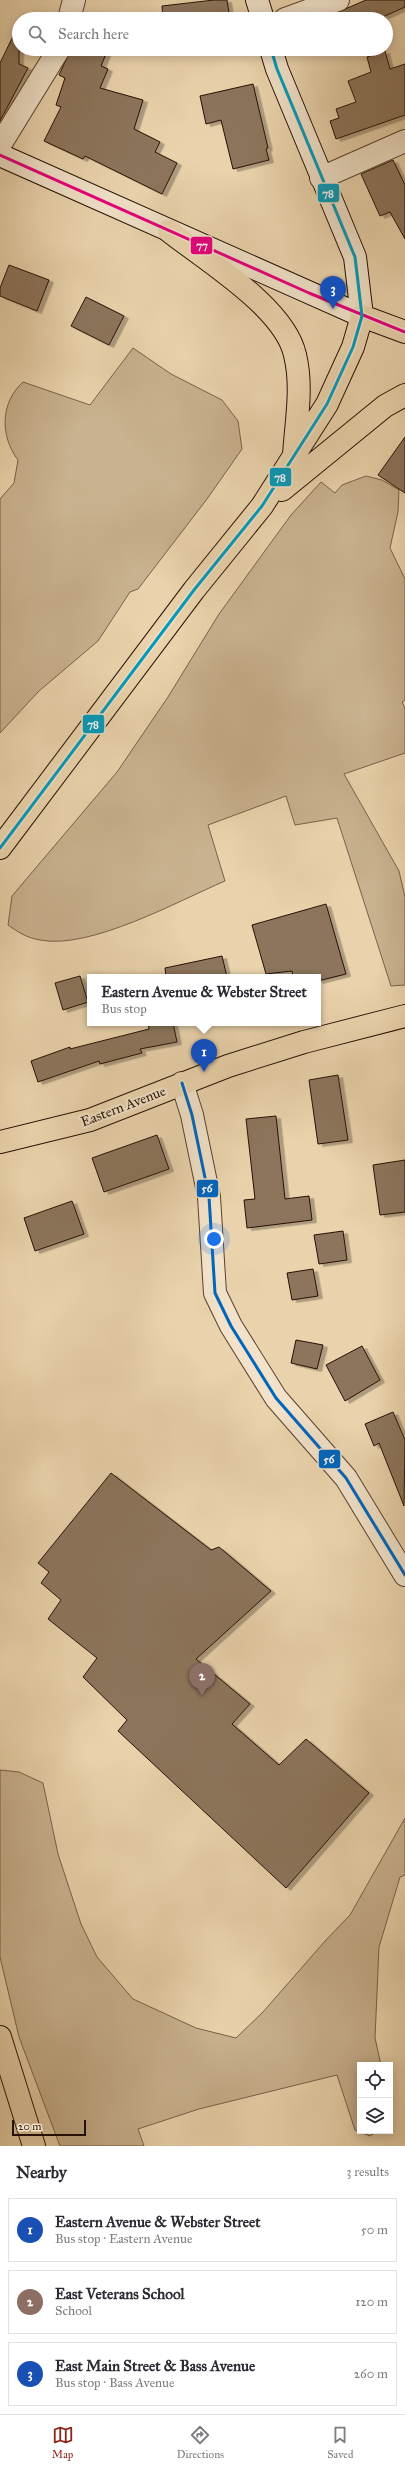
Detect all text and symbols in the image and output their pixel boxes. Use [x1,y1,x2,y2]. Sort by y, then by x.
search box [12,12,393,56]
icon: search [26,23,48,45]
text: Search here [58,25,129,43]
line badge: 78 [317,183,340,203]
text: 78 [322,187,334,200]
line badge: 77 [190,236,213,255]
text: 77 [196,239,208,252]
pin: 3 [320,276,346,309]
line badge: 78 [269,467,292,487]
text: 78 [274,471,286,484]
line badge: 78 [82,714,105,734]
text: 78 [87,718,99,731]
popup [87,974,321,1026]
text: Eastern Avenue & Webster Street [101,983,307,1001]
text: Bus stop [101,1001,147,1017]
pin: 1 [191,1039,217,1072]
street label: Eastern Avenue [78,1082,168,1130]
line badge: 56 [196,1179,219,1198]
text: 56 [202,1182,214,1195]
your location [204,1229,224,1249]
line badge: 56 [318,1449,341,1469]
text: 56 [324,1453,336,1466]
pin: 2 [189,1663,215,1696]
map controls [357,2062,393,2134]
button: locate [357,2062,393,2098]
button: layers [357,2098,393,2134]
scale bar [12,2118,86,2137]
text: 20 m [18,2120,41,2133]
text: Nearby [16,2162,67,2183]
text: 3 results [346,2164,389,2180]
text: Eastern Avenue & Webster Street [55,2213,261,2231]
text: 1 [27,2222,33,2238]
text: 50 m [361,2222,388,2238]
text: Bus stop · Eastern Avenue [55,2231,192,2247]
text: East Veterans School [55,2285,185,2303]
text: 2 [27,2294,33,2310]
text: 120 m [355,2294,388,2310]
text: School [55,2303,92,2319]
text: East Main Street & Bass Avenue [55,2357,255,2375]
text: 3 [27,2366,33,2382]
text: 260 m [354,2366,388,2382]
text: Bus stop · Bass Avenue [55,2375,174,2391]
tab: Map [52,2424,74,2461]
tab: Directions [177,2424,224,2461]
tab: Saved [327,2424,353,2461]

